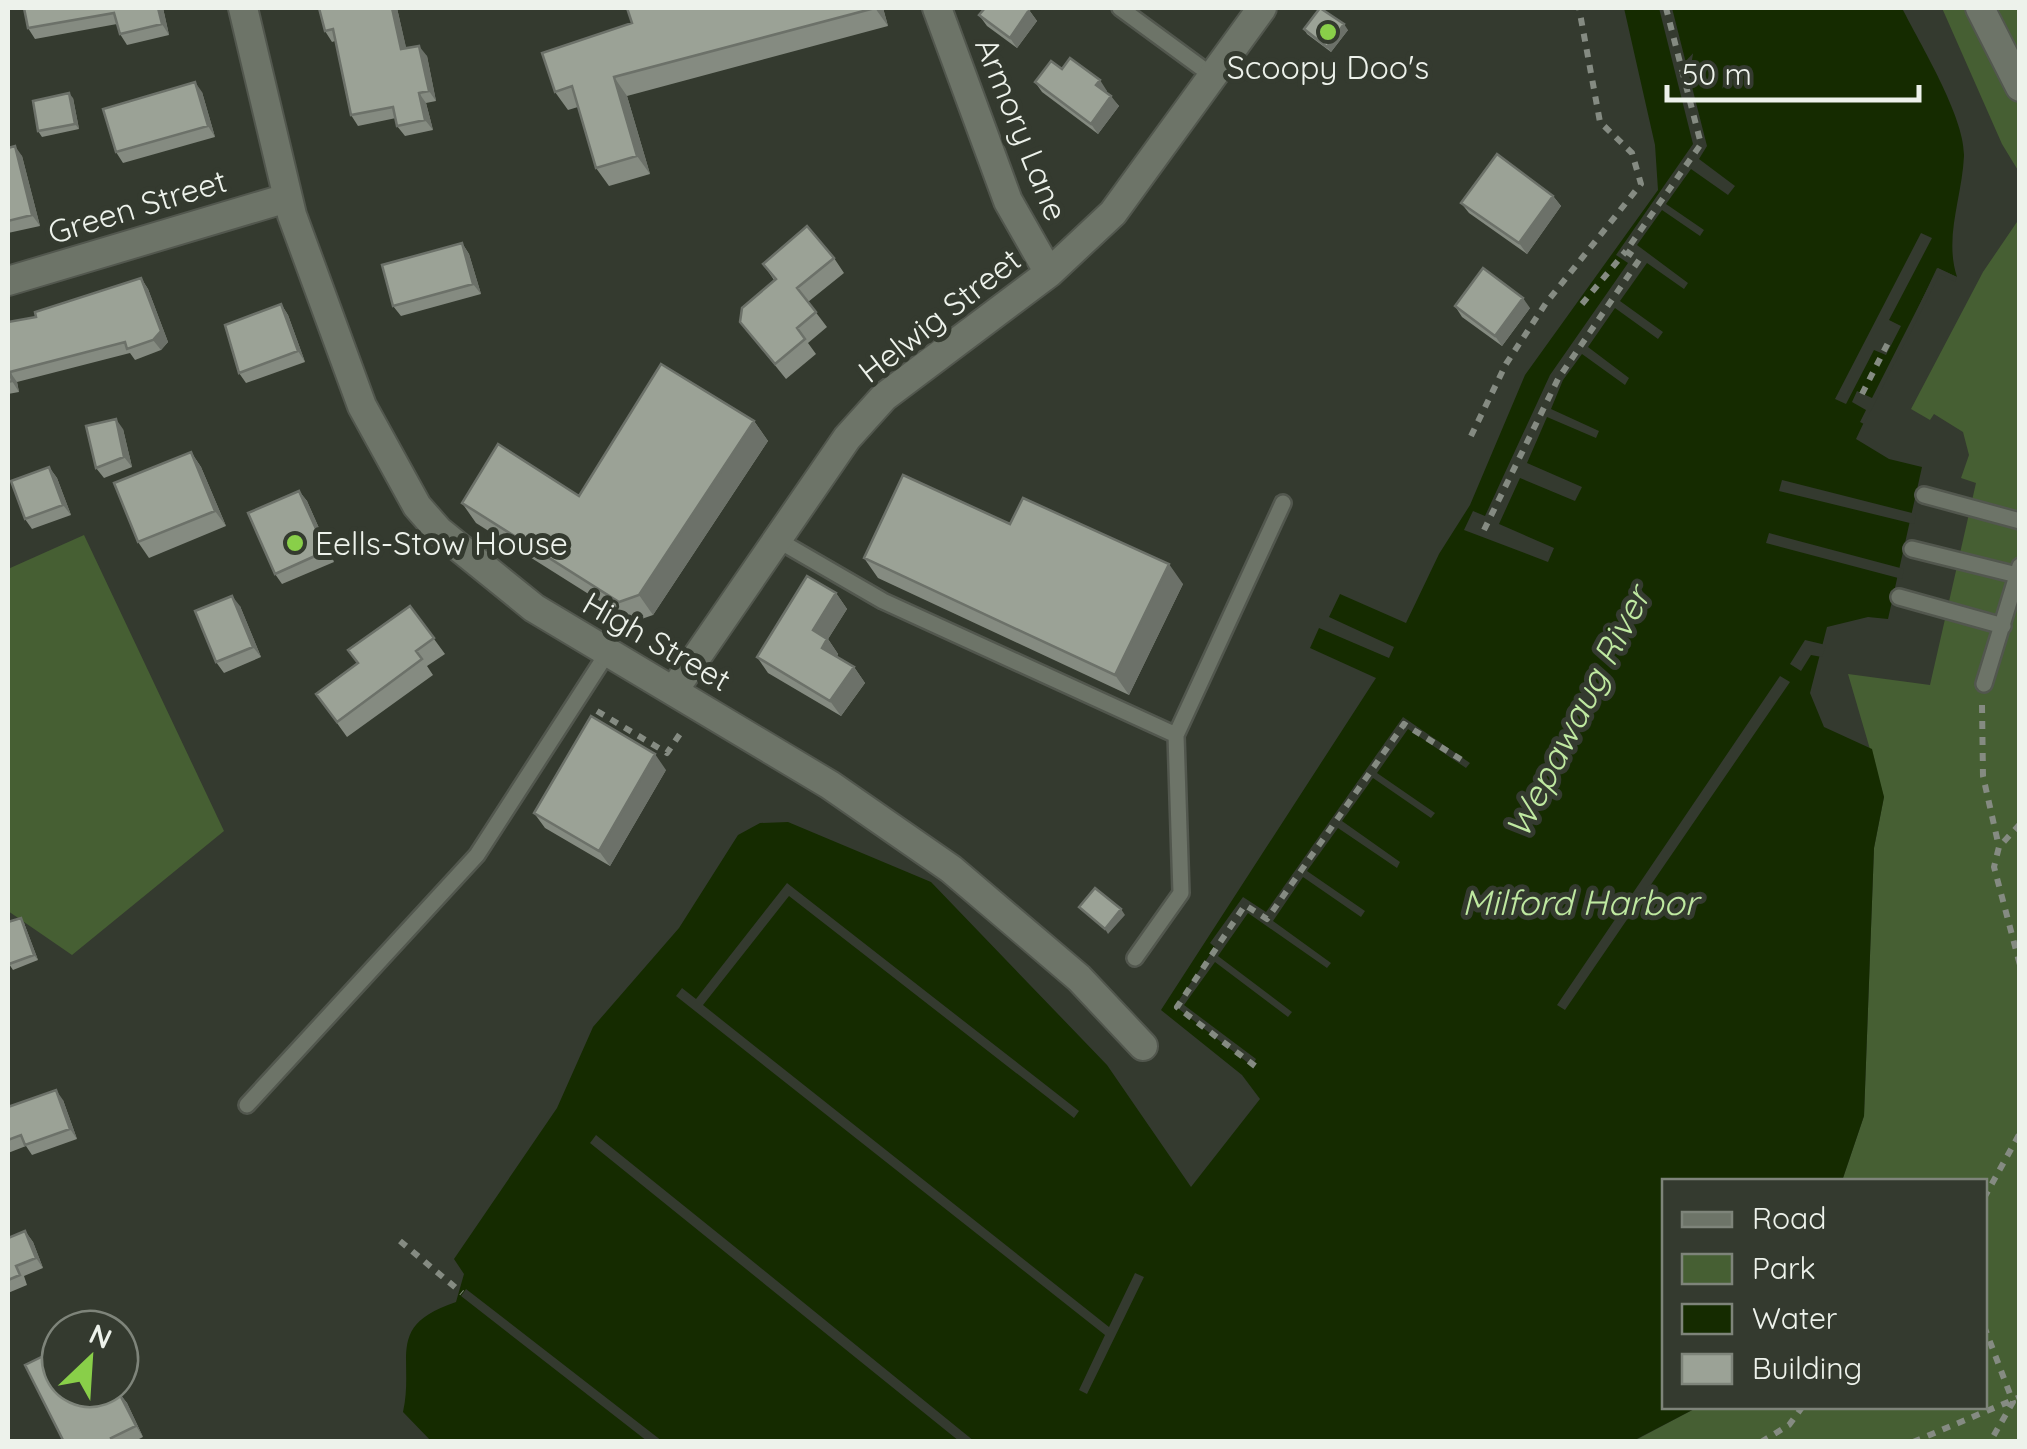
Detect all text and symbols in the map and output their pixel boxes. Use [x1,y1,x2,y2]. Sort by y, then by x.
marker: Scoopy Doo's [1317,21,1339,43]
street label: Armory Lane [967,32,1077,226]
scale bar [1667,40,1920,102]
place label: Scoopy Doo's [1227,47,1429,87]
text: 50 m [1682,55,1752,93]
street label: Green Street [43,160,231,252]
street label: Helwig Street [850,239,1028,391]
place label: Eells-Stow House [315,523,568,563]
marker: Eells-Stow House [284,532,306,554]
water label: Wepawaug River [1495,575,1661,845]
street label: High Street [576,583,738,699]
water label: Milford Harbor [1462,880,1703,924]
legend [1662,1179,1987,1409]
text: Road [1752,1199,1826,1237]
text: Park [1752,1249,1816,1287]
text: Water [1752,1299,1838,1337]
north arrow [40,1309,140,1409]
text: N [84,1316,118,1356]
text: Building [1752,1349,1862,1387]

